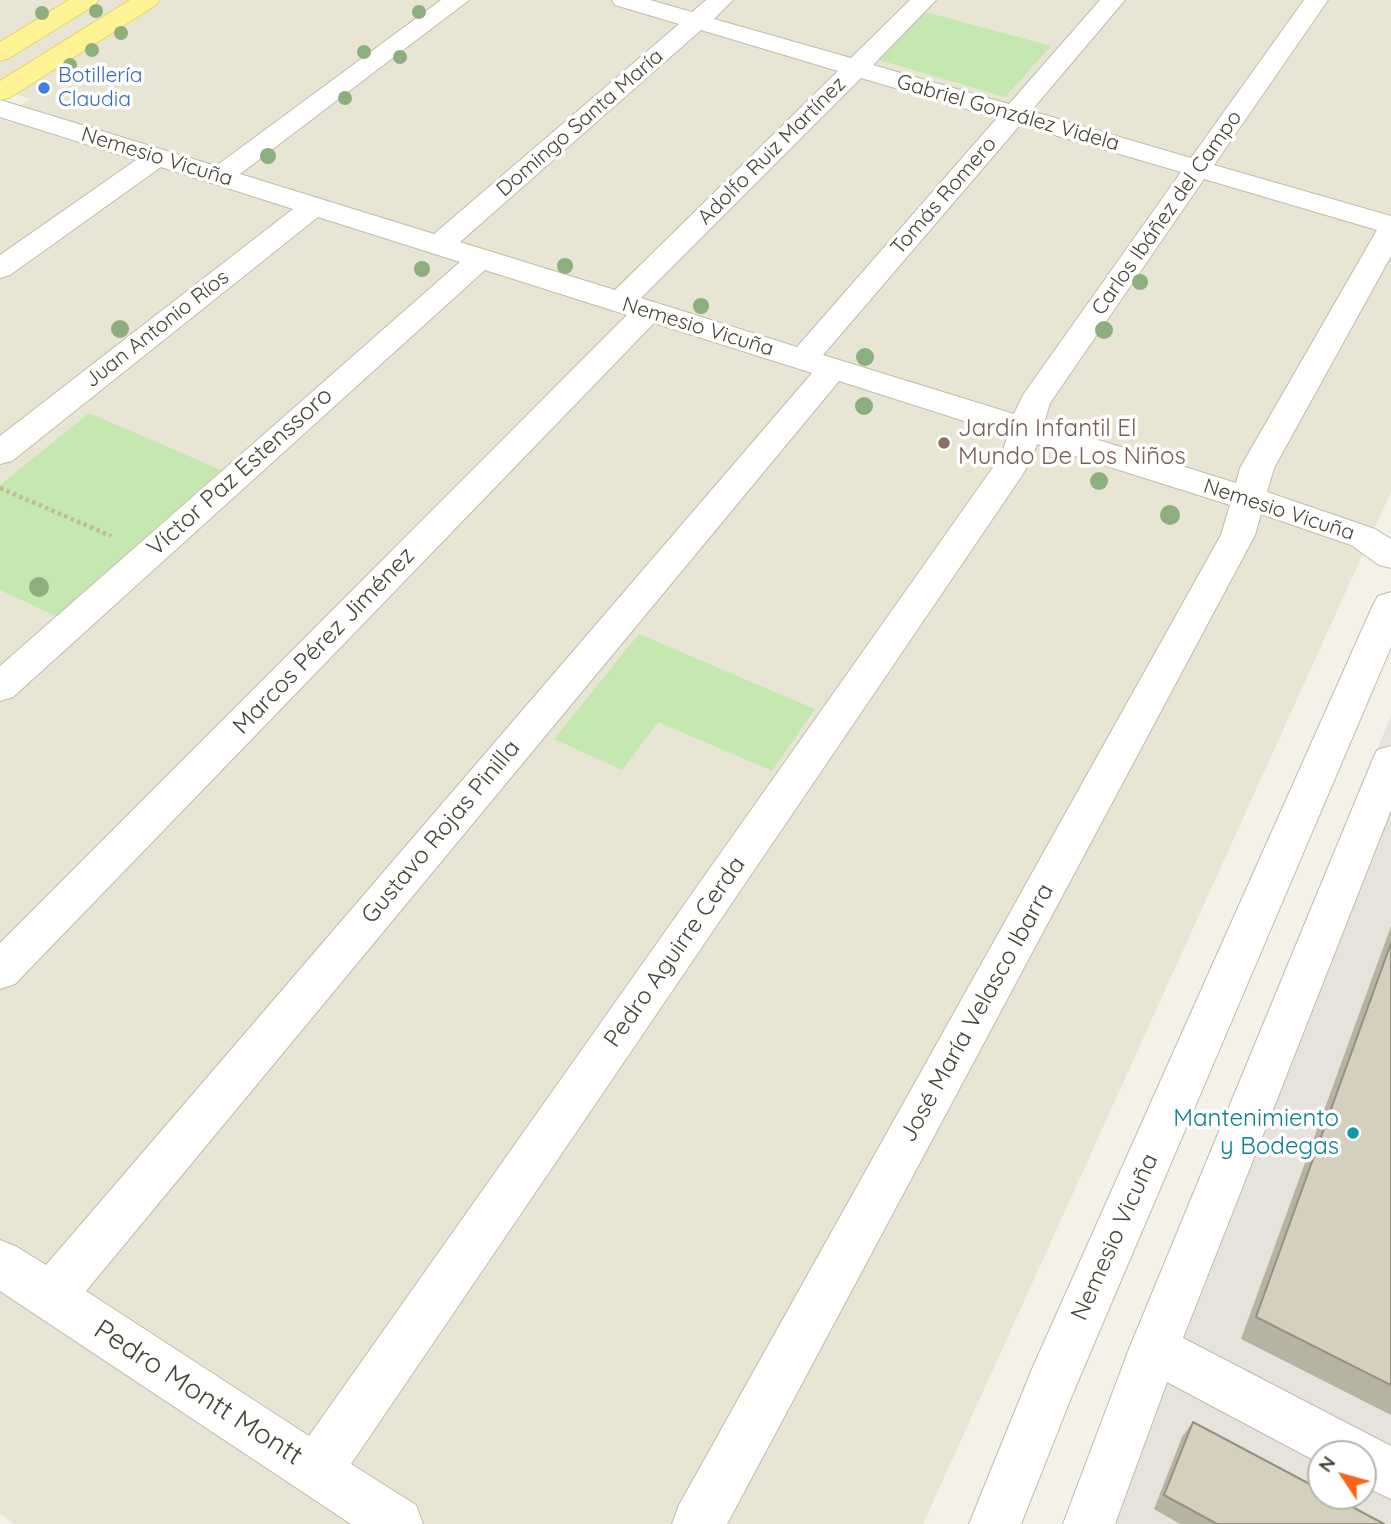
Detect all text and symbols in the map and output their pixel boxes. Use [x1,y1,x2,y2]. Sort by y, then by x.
street label: Domingo Santa María [492,44,668,202]
place label: Botillería Claudia [58,63,143,113]
street label: Gabriel González Videla [894,69,1122,157]
street label: Adolfo Ruiz Martínez [693,72,851,230]
marker: Botillería Claudia [36,80,52,96]
street label: Carlos Ibáñez del Campo [1087,106,1247,320]
street label: Nemesio Vicuña [78,122,236,192]
street label: Tomás Romero [886,132,1002,260]
street label: Juan Antonio Ríos [80,265,234,393]
street label: Nemesio Vicuña [619,292,777,362]
street label: Víctor Paz Estenssoro [141,381,339,563]
place label: Jardín Infantil El Mundo De Los Niños [958,415,1186,471]
marker: Jardín Infantil El Mundo De Los Niños [936,435,952,451]
street label: Nemesio Vicuña [1200,474,1358,546]
street label: Marcos Pérez Jiménez [227,541,421,741]
street label: Gustavo Rojas Pinilla [356,734,526,930]
street label: Pedro Aguirre Cerda [598,851,752,1053]
street label: José María Velasco Ibarra [894,879,1060,1147]
place label: Mantenimiento y Bodegas [1173,1105,1339,1161]
marker: Mantenimiento y Bodegas [1345,1125,1361,1141]
street label: Nemesio Vicuña [1065,1149,1165,1325]
street label: Pedro Montt Montt [87,1313,309,1473]
north arrow [1307,1440,1377,1510]
text: N [1313,1451,1340,1477]

